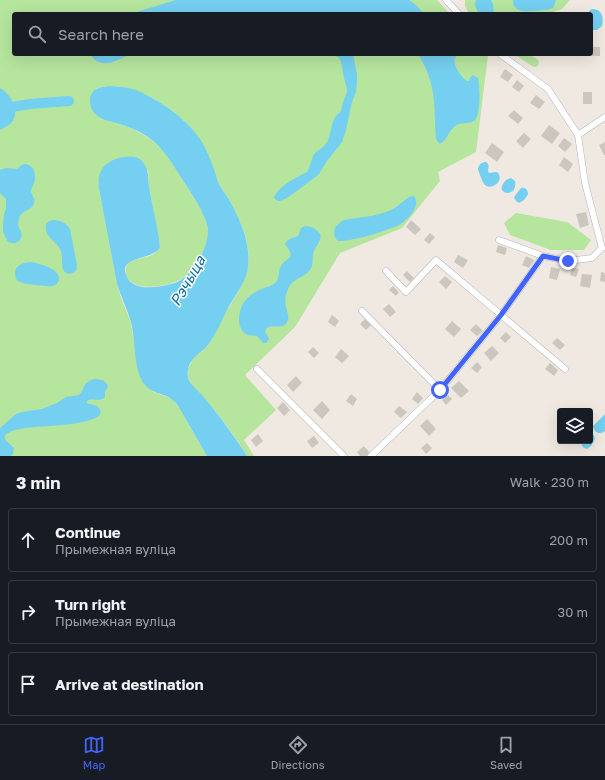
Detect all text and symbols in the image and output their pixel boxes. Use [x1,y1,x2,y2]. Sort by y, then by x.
search box [12,12,593,56]
icon: search [26,23,48,45]
text: Search here [58,25,144,43]
water label: Рэчыца [166,252,209,309]
route end [559,252,577,270]
route start [431,381,449,399]
map controls [557,408,593,444]
button: layers [557,408,593,444]
text: 3 min [16,472,60,493]
text: Walk · 230 m [510,474,589,490]
text: Continue [55,523,121,541]
icon: ahead [17,529,39,551]
text: 200 m [550,532,588,548]
text: Прымежная вуліца [55,541,176,557]
text: Turn right [55,595,126,613]
icon: right [17,601,39,623]
text: 30 m [558,604,588,620]
text: Прымежная вуліца [55,613,176,629]
icon: arrive [17,673,39,695]
text: Arrive at destination [55,675,204,693]
tab: Map [83,734,105,771]
tab: Directions [271,734,325,771]
tab: Saved [490,734,522,771]

